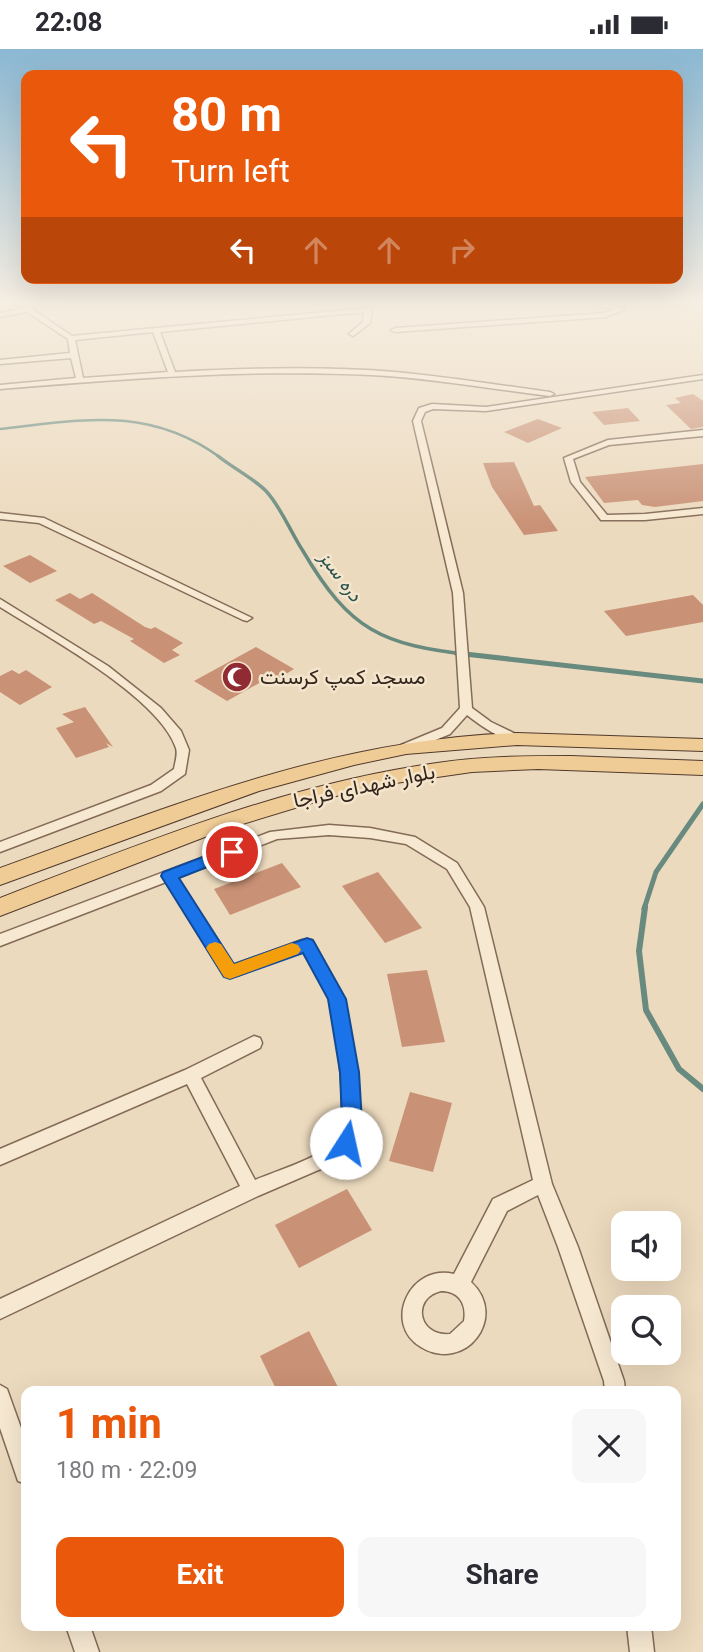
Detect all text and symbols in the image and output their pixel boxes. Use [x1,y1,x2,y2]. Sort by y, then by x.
text: 22:08 [35,4,102,45]
text: 80 m [171,81,282,157]
icon: left [56,98,147,189]
text: Turn left [171,149,290,199]
icon: left [224,231,262,269]
icon: ahead [297,231,335,269]
icon: ahead [370,231,408,269]
icon: right [443,231,481,269]
water label: دره سبز [310,545,368,610]
mosque icon: مسجد کمپ کرسنت [220,660,254,694]
place label: مسجد کمپ کرسنت [260,662,426,695]
street label: بلوار شهدای فراجا [290,756,438,819]
pin [202,822,262,882]
icon: arrive [213,833,251,871]
position arrow [309,1106,383,1180]
map controls [611,1211,681,1365]
button: sound [611,1211,681,1281]
button: search [611,1295,681,1365]
text: 1 min [56,1395,162,1461]
button: close [572,1409,646,1483]
text: 180 m · 22:09 [56,1454,197,1490]
button: Exit [56,1537,344,1617]
button: Share [358,1537,646,1617]

